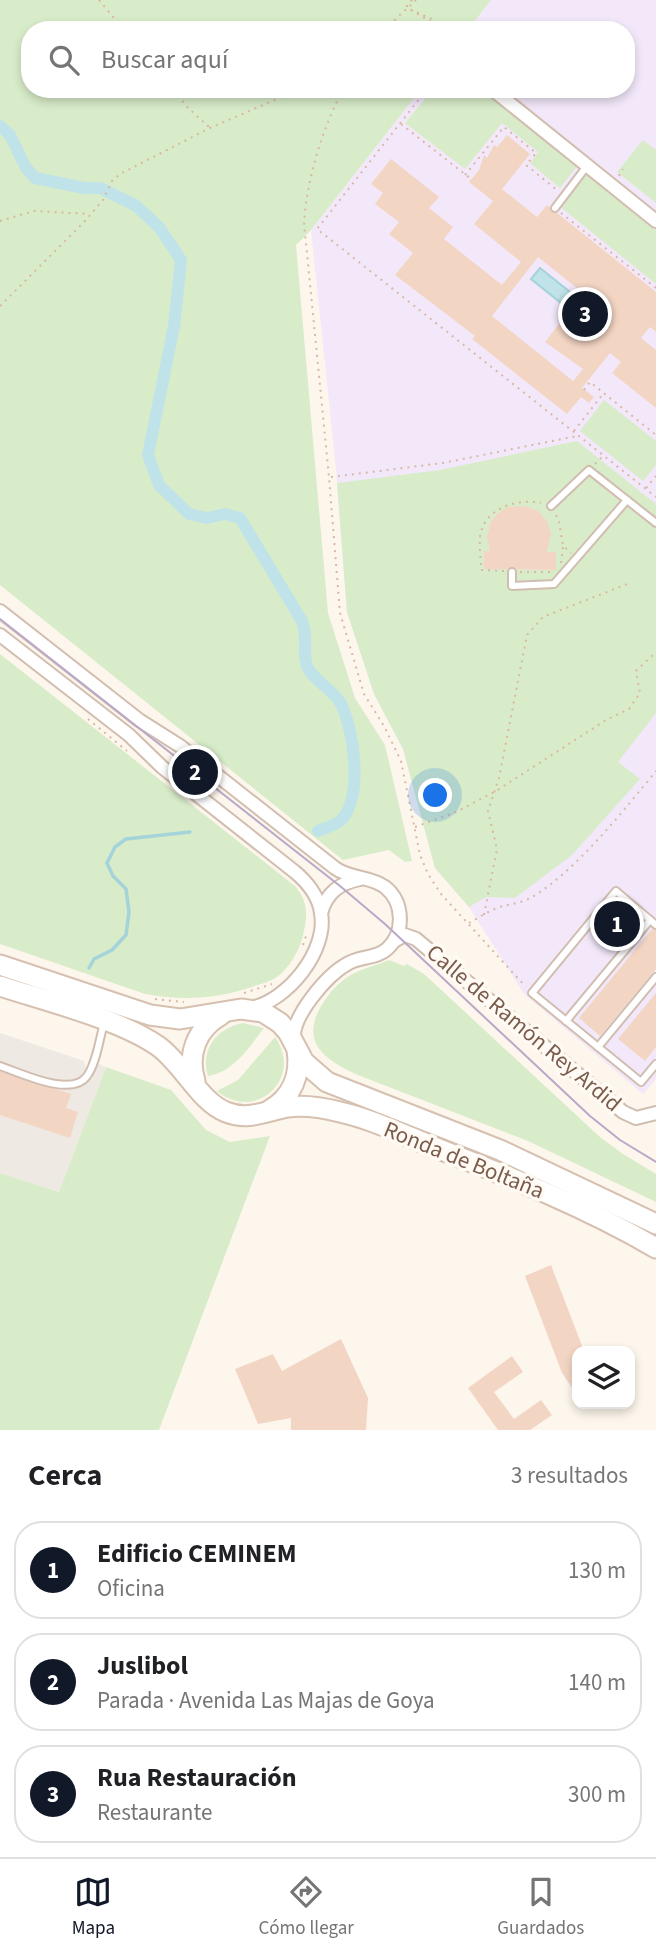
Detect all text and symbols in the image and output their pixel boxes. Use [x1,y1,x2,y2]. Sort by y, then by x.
search box [21,21,635,98]
icon: search [45,41,83,79]
text: Buscar aquí [101,41,228,78]
pin: 3 [562,288,608,340]
pin: 2 [172,746,218,798]
your location [418,778,452,812]
pin: 1 [594,898,640,950]
street label: Calle de Ramón Rey Ardid [419,936,629,1120]
street label: Ronda de Boltaña [379,1113,549,1207]
map controls [572,1346,635,1409]
button: layers [572,1346,635,1409]
text: Cerca [28,1454,102,1497]
text: 3 resultados [511,1459,628,1492]
text: Edificio CEMINEM [97,1535,296,1572]
text: 1 [47,1554,59,1587]
text: 130 m [568,1554,626,1587]
text: Oficina [97,1572,165,1605]
text: Juslibol [97,1647,188,1684]
text: 2 [47,1666,59,1699]
text: 140 m [568,1666,626,1699]
text: Parada · Avenida Las Majas de Goya [97,1684,435,1717]
text: Rua Restauración [97,1759,297,1796]
text: 3 [47,1778,59,1811]
text: 300 m [568,1778,626,1811]
text: Restaurante [97,1796,212,1829]
tab: Mapa [72,1873,115,1942]
tab: Cómo llegar [258,1873,354,1942]
tab: Guardados [497,1873,584,1942]

